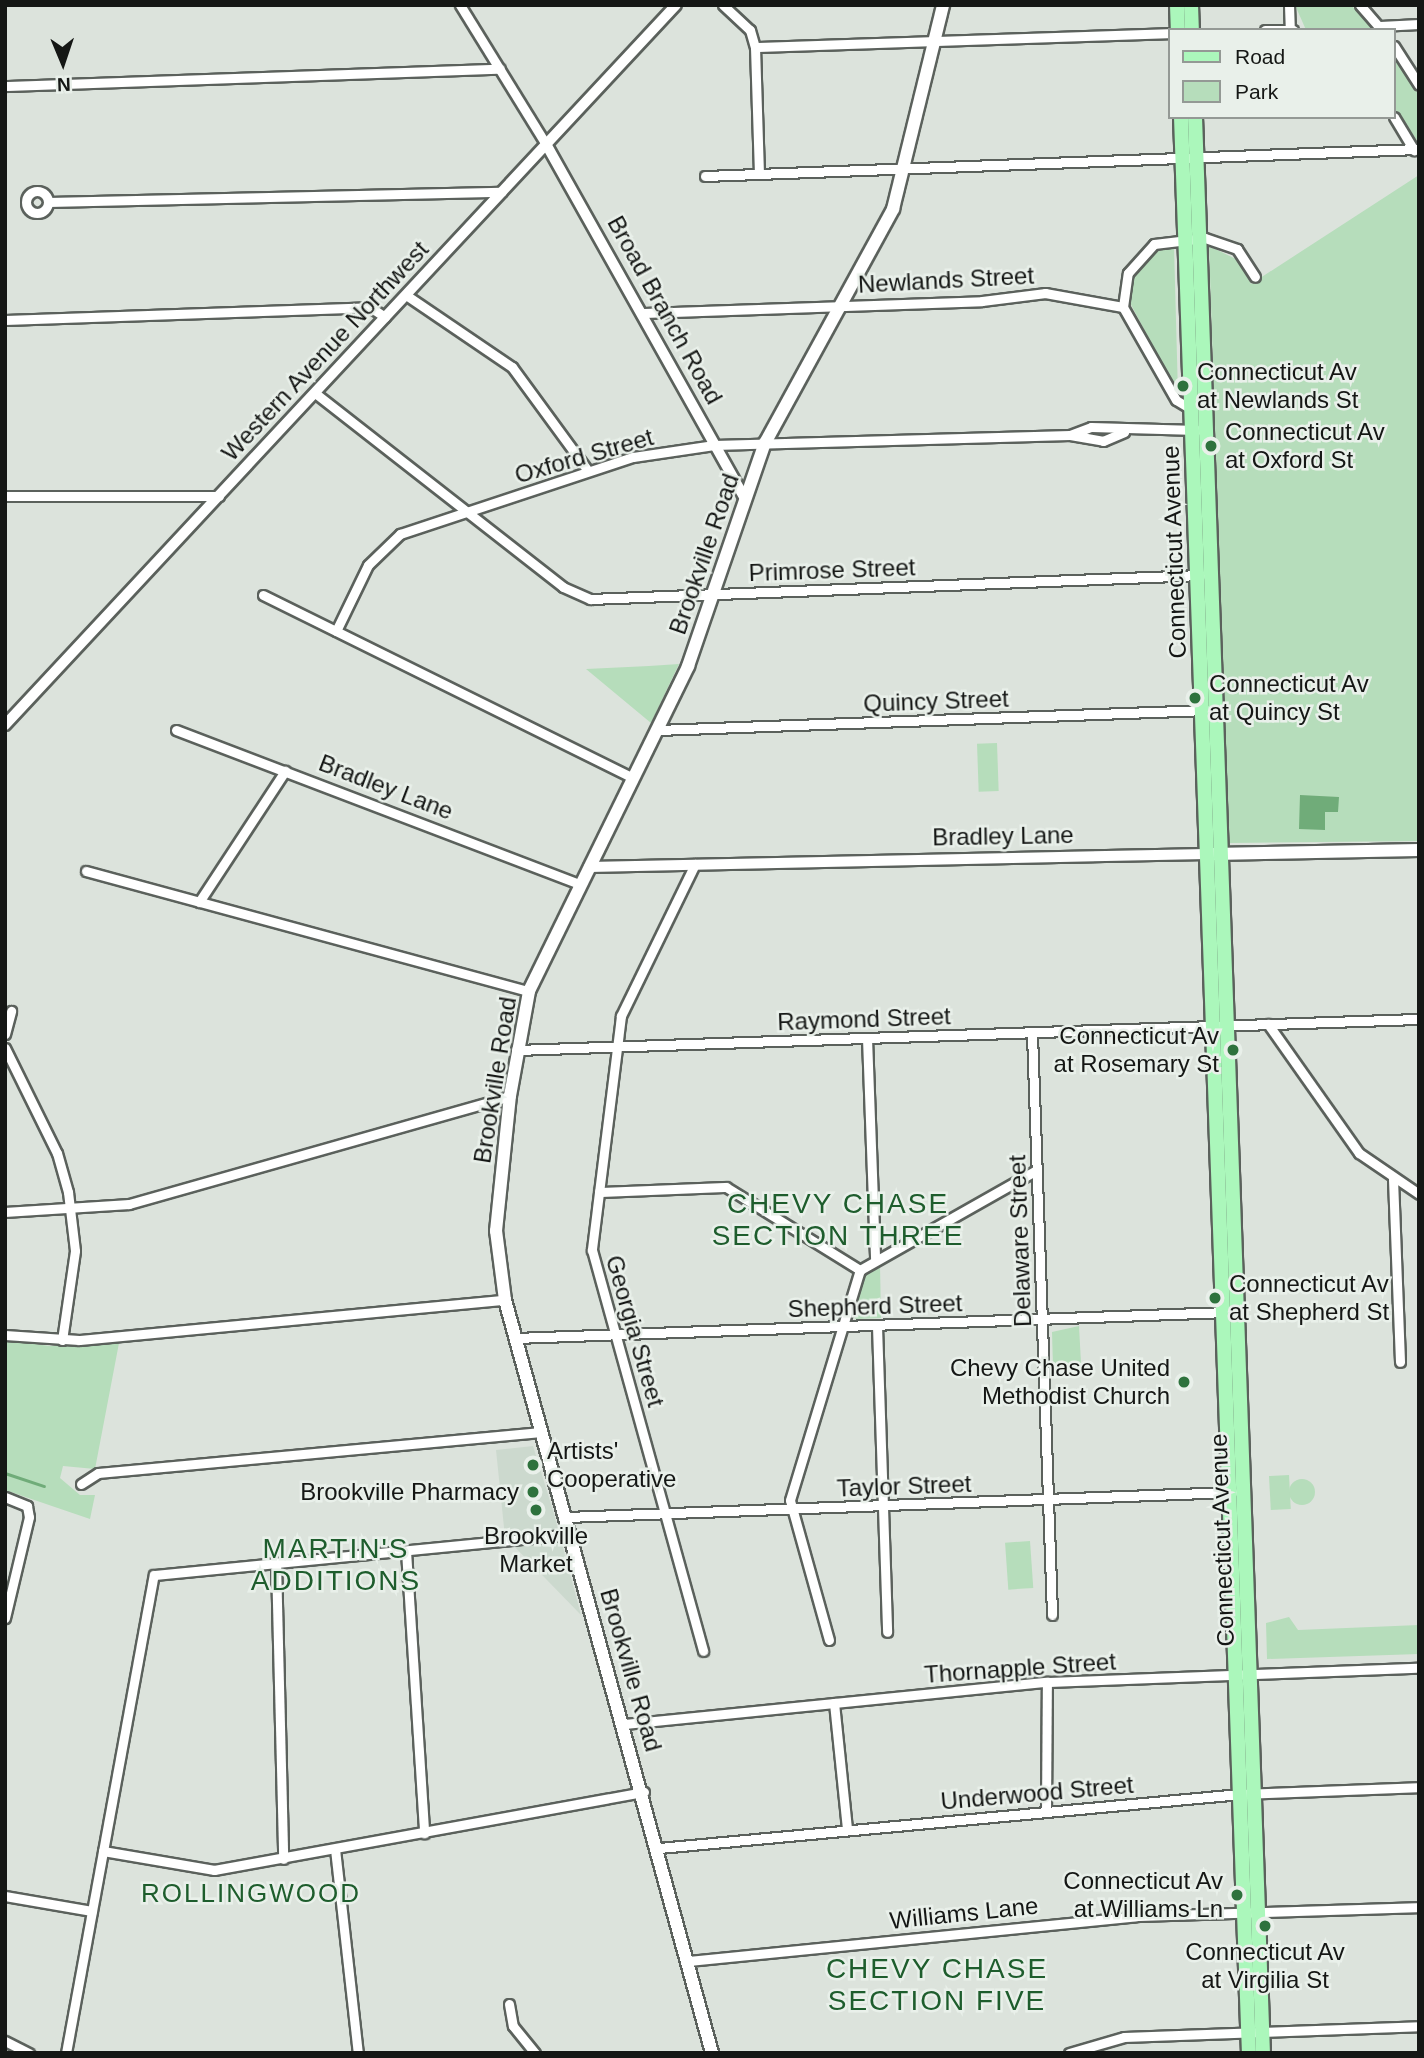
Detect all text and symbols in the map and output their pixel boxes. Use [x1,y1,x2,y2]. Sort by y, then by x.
north arrow [28,28,98,98]
legend [1168,28,1396,119]
text: Road [1235,45,1285,68]
text: N [57,74,71,95]
text: Park [1235,80,1278,103]
street label: Broad Branch Road [601,211,729,409]
street label: Western Avenue Northwest [215,235,435,467]
street label: Newlands Street [857,261,1035,299]
place label: Connecticut Av at Newlands St [1197,358,1358,414]
marker: Connecticut Av at Newlands St [1175,378,1191,394]
place label: Connecticut Av at Oxford St [1225,418,1386,474]
street label: Oxford Street [511,422,657,490]
marker: Connecticut Av at Oxford St [1203,438,1219,454]
street label: Connecticut Avenue [1156,444,1192,660]
street label: Brookville Road [663,470,745,638]
street label: Primrose Street [748,553,916,587]
place label: Connecticut Av at Quincy St [1209,670,1370,726]
street label: Quincy Street [863,684,1009,718]
marker: Connecticut Av at Quincy St [1187,690,1203,706]
street label: Bradley Lane [315,748,457,826]
street label: Bradley Lane [932,820,1074,852]
street label: Brookville Road [468,995,522,1165]
street label: Raymond Street [777,1002,951,1036]
place label: Connecticut Av at Rosemary St [1054,1022,1219,1078]
marker: Connecticut Av at Rosemary St [1225,1042,1241,1058]
street label: Delaware Street [1003,1155,1037,1327]
district label: CHEVY CHASE SECTION THREE [713,1187,963,1253]
street label: Georgia Street [600,1252,670,1410]
place label: Connecticut Av at Shepherd St [1229,1270,1390,1326]
street label: Shepherd Street [787,1289,963,1323]
marker: Connecticut Av at Shepherd St [1207,1290,1223,1306]
place label: Chevy Chase United Methodist Church [950,1354,1170,1410]
marker: Chevy Chase United Methodist Church [1176,1374,1192,1390]
street label: Connecticut Avenue [1204,1432,1240,1648]
place label: Artists' Cooperative [547,1437,676,1493]
marker: Artists' Cooperative [525,1457,541,1473]
street label: Taylor Street [836,1469,972,1503]
place label: Brookville Pharmacy [300,1478,519,1506]
marker: Brookville Pharmacy [525,1484,541,1500]
marker: Brookville Market [528,1502,544,1518]
place label: Brookville Market [484,1522,588,1578]
district label: MARTIN'S ADDITIONS [252,1532,420,1598]
street label: Brookville Road [594,1585,668,1755]
street label: Thornapple Street [923,1647,1117,1689]
street label: Underwood Street [939,1770,1135,1816]
place label: Connecticut Av at Williams Ln [1062,1867,1223,1923]
district label: ROLLINGWOOD [142,1878,360,1910]
marker: Connecticut Av at Williams Ln [1229,1887,1245,1903]
street label: Williams Lane [888,1891,1040,1935]
marker: Connecticut Av at Virgilia St [1257,1918,1273,1934]
place label: Connecticut Av at Virgilia St [1185,1938,1345,1994]
district label: CHEVY CHASE SECTION FIVE [827,1952,1047,2018]

